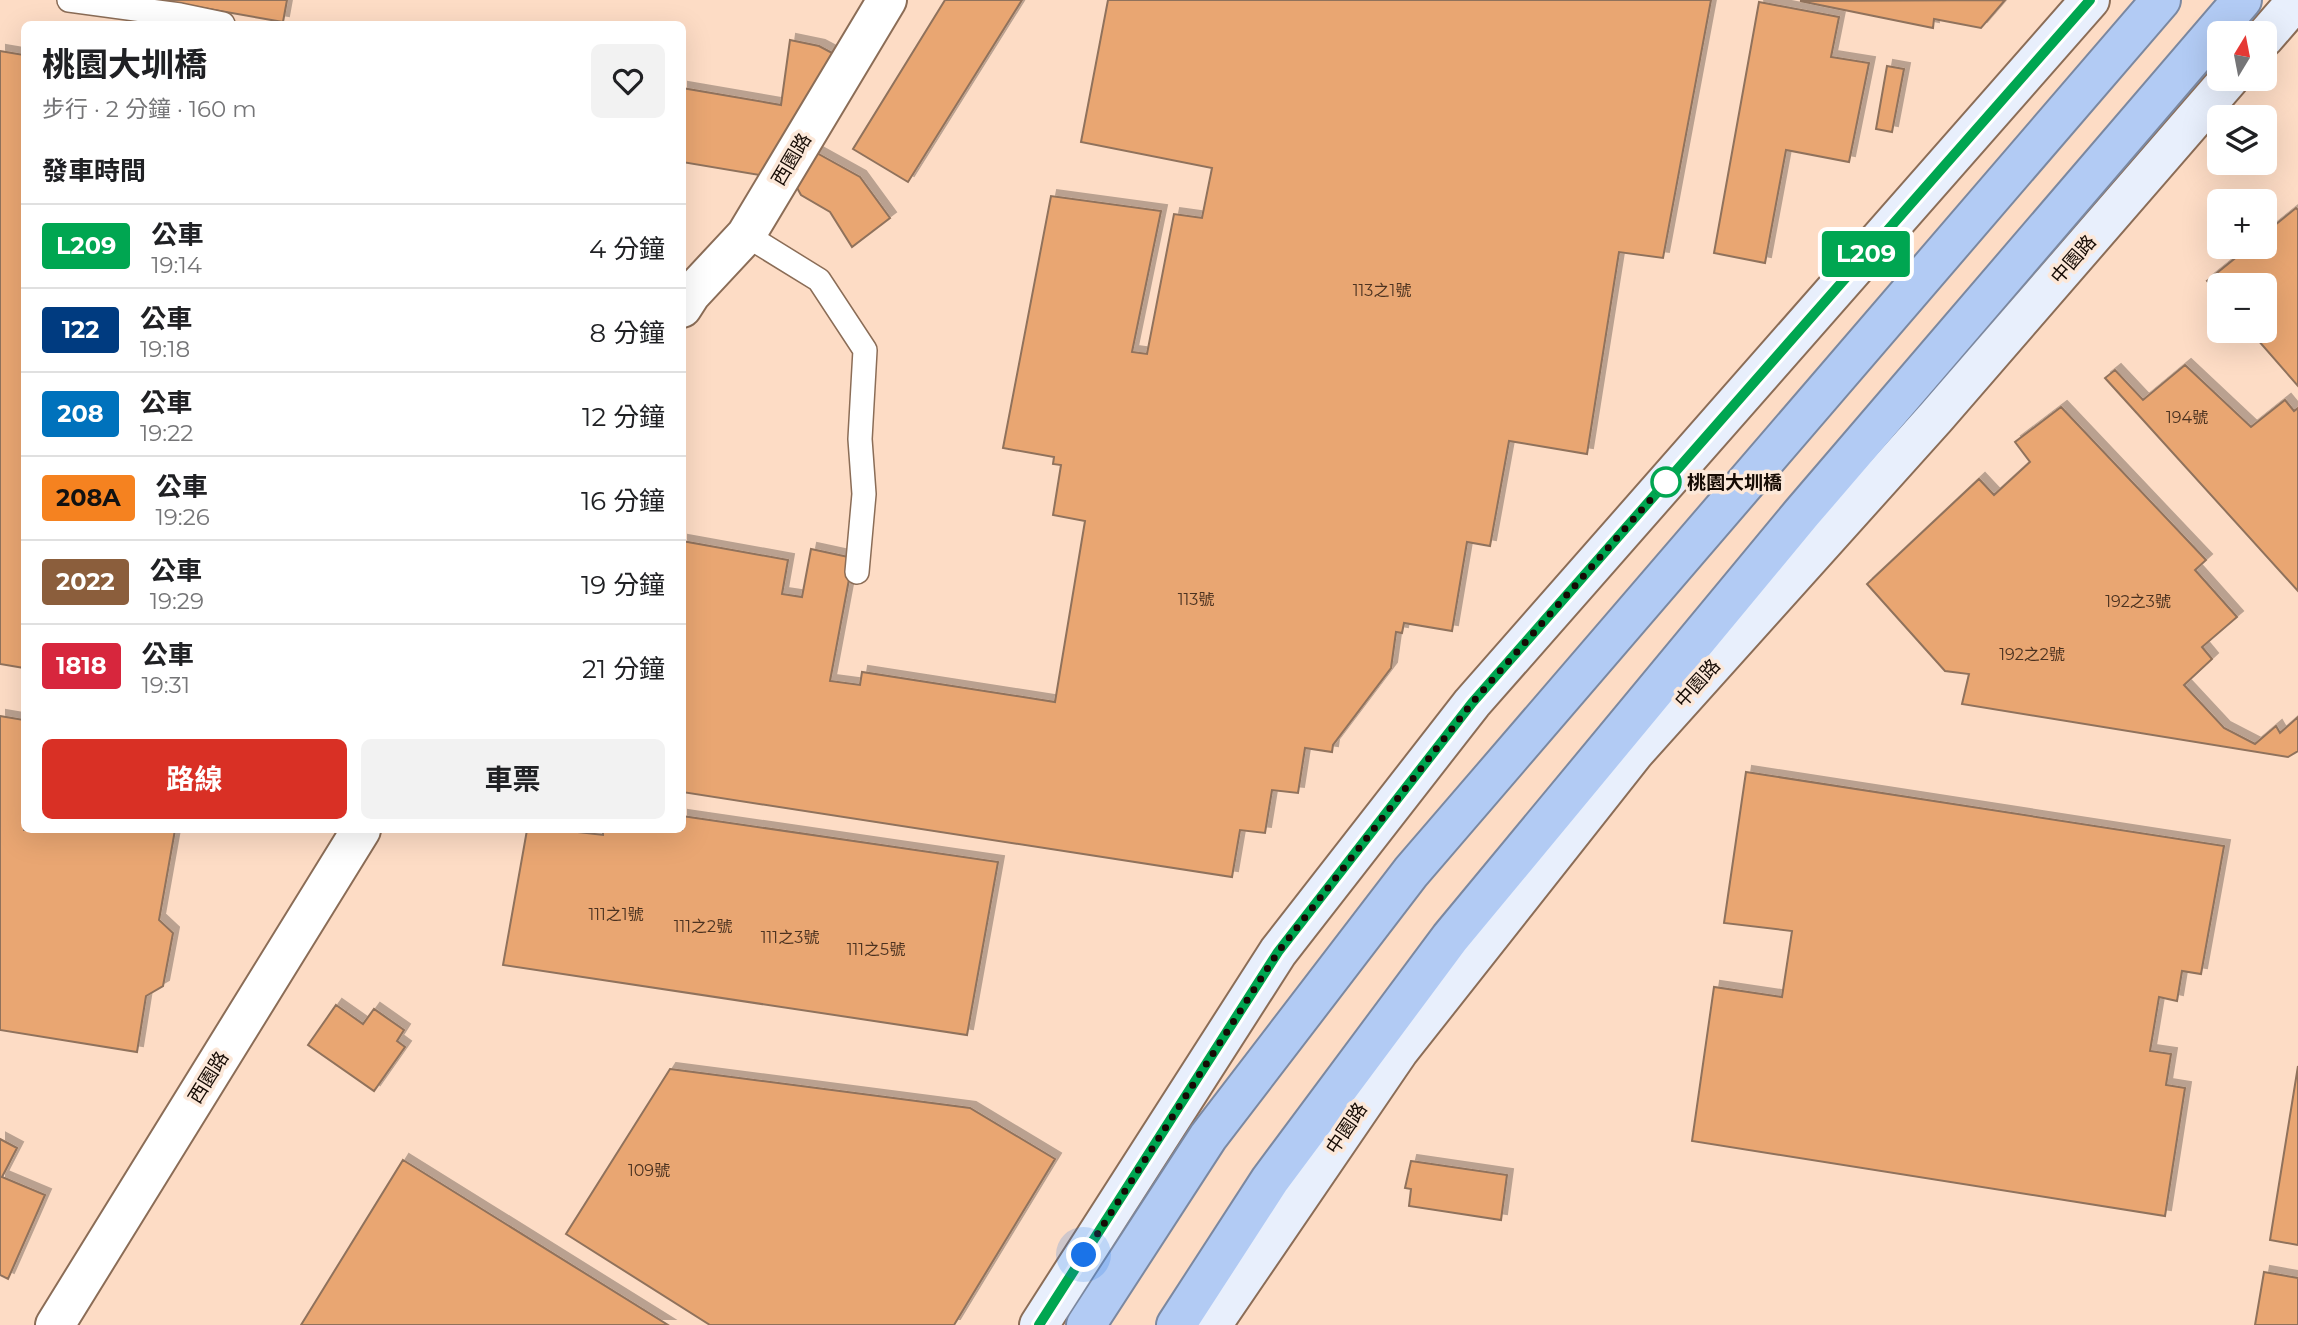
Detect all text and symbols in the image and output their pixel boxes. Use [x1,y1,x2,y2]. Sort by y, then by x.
north arrow [2207,21,2277,91]
map controls [2207,21,2277,343]
text: 桃園大圳橋 [42,44,207,84]
button: heart [591,44,665,118]
text: 步行 · 2 分鐘 · 160 m [42,95,257,123]
button: layers [2207,105,2277,175]
street label: 西園路 [767,129,816,190]
text: 發車時間 [42,155,146,187]
button: + [2207,189,2277,259]
text: 公車 [151,219,203,251]
street label: 中園路 [2046,230,2101,288]
text: L209 [56,231,116,260]
line badge: L209 [1817,231,1915,277]
text: 4 分鐘 [589,233,665,265]
text: L209 [1836,239,1896,268]
text: 19:14 [151,251,202,279]
button: − [2207,273,2277,343]
house number: 113之1號 [1353,281,1411,300]
text: 公車 [140,303,192,335]
text: 122 [62,315,99,344]
text: 8 分鐘 [590,317,665,349]
text: 19:18 [140,335,190,363]
text: 公車 [140,387,192,419]
text: 208 [57,399,104,428]
text: 12 分鐘 [582,401,665,433]
house number: 194號 [2166,408,2208,427]
text: 19:22 [140,419,193,447]
marker: 桃園大圳橋 [1651,467,1681,497]
text: 公車 [156,471,208,503]
place label: 桃園大圳橋 [1687,471,1782,494]
text: 208A [56,483,121,512]
text: 16 分鐘 [581,485,665,517]
text: 19:26 [156,503,210,531]
text: 公車 [150,555,202,587]
text: 2022 [56,567,115,596]
text: 19 分鐘 [581,569,665,601]
text: 19:29 [150,587,204,615]
house number: 113號 [1178,590,1214,609]
house number: 192之3號 [2105,592,2171,611]
text: 公車 [142,639,194,671]
house number: 192之2號 [1999,645,2065,664]
text: 1818 [56,651,107,680]
text: 21 分鐘 [582,653,665,685]
street label: 中園路 [1670,654,1725,712]
text: 19:31 [142,671,190,699]
button: 路線 [42,739,347,819]
button: 車票 [361,739,665,819]
house number: 111之1號 [588,905,644,924]
house number: 111之2號 [674,917,732,936]
house number: 111之3號 [761,928,819,947]
house number: 111之5號 [847,940,905,959]
street label: 西園路 [184,1047,233,1108]
street label: 中園路 [1321,1098,1372,1158]
house number: 109號 [628,1161,670,1180]
your location [1066,1237,1101,1272]

